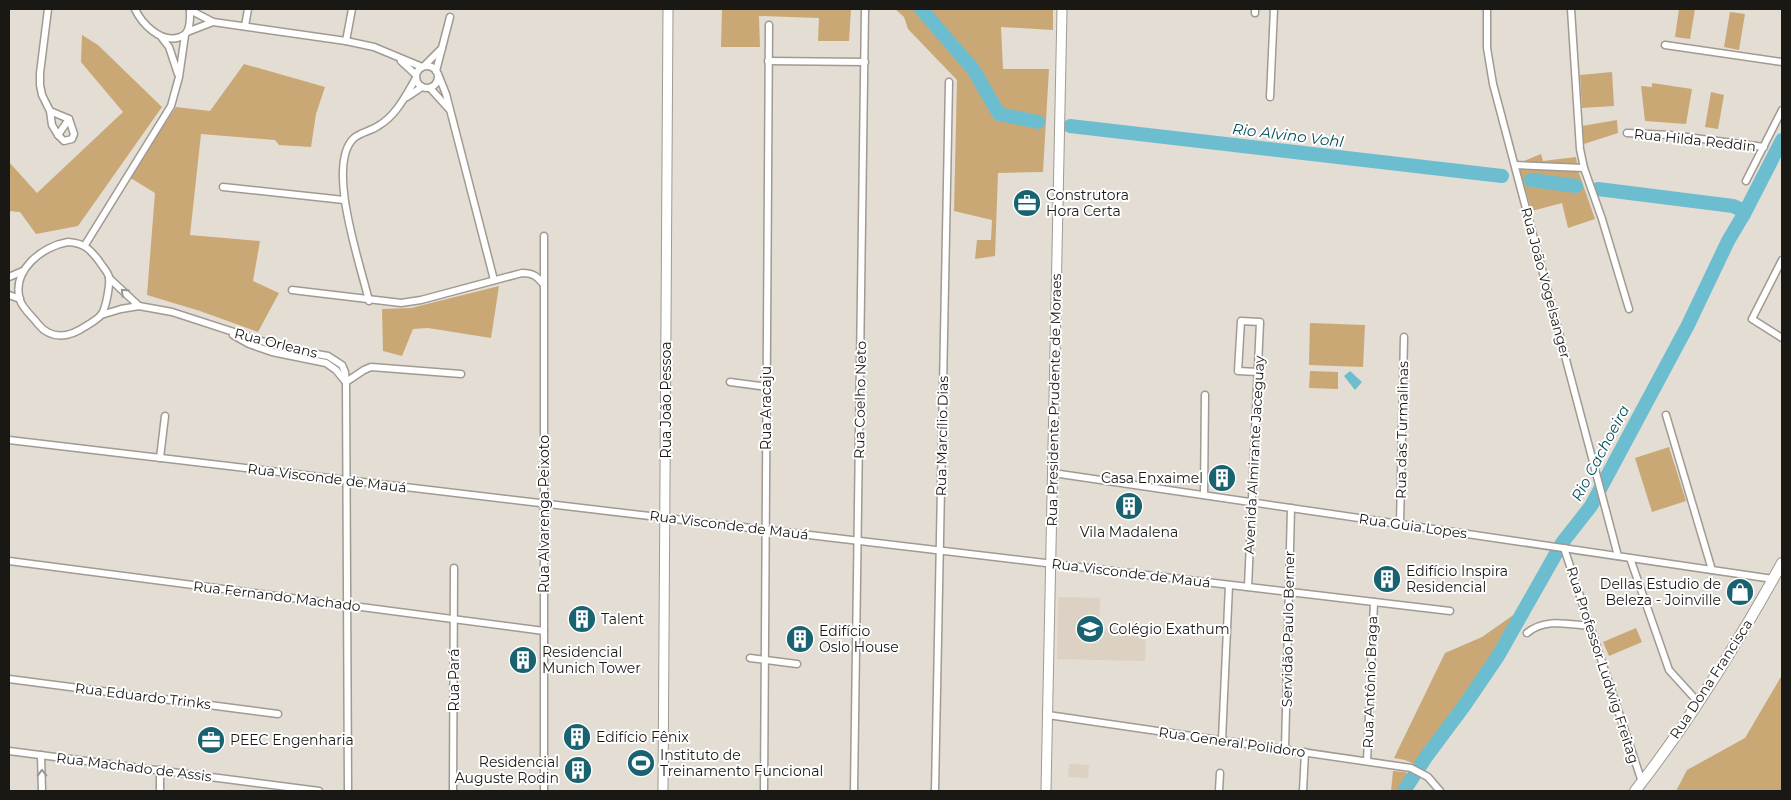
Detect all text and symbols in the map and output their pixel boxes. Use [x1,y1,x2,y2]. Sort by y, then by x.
water label: Rio Alvino Vohl [1231,119,1345,151]
street label: Rua Hilda Reddin [1633,125,1757,155]
place label: Construtora Hora Certa [1046,186,1129,220]
office icon: Construtora Hora Certa [1012,188,1042,218]
street label: Rua João Vogelsanger [1517,205,1575,361]
street label: Rua Presidente Prudente de Moraes [1043,273,1065,526]
one-way arrow [120,289,129,298]
street label: Rua Orleans [232,324,320,362]
street label: Rua Coelho Neto [850,341,870,459]
street label: Rua João Pessoa [657,342,675,458]
street label: Avenida Almirante Jaceguay [1240,355,1268,555]
street label: Rua das Turmalinas [1392,361,1412,499]
street label: Rua Aracaju [757,366,775,450]
street label: Rua Marcílio Dias [932,375,952,496]
water label: Rio Cachoeira [1567,402,1633,504]
street label: Rua Alvarenga Peixoto [535,435,553,593]
street label: Rua Visconde de Mauá [246,459,408,497]
building icon: Casa Enxaimel [1207,463,1237,493]
place label: Casa Enxaimel [1101,469,1203,487]
building icon: Vila Madalena [1114,491,1144,521]
street label: Rua Visconde de Mauá [648,506,810,544]
street label: Rua Guia Lopes [1358,509,1468,543]
place label: Vila Madalena [1080,523,1178,541]
street label: Servidão Paulo Berner [1278,550,1298,707]
street label: Rua Visconde de Mauá [1050,554,1212,592]
place label: Edifício Inspira Residencial [1406,562,1508,596]
building icon: Edifício Inspira Residencial [1372,564,1402,594]
street label: Rua Professor Ludwig Freitag [1563,564,1643,766]
place label: Dellas Estudio de Beleza - Joinville [1600,575,1721,609]
street label: Rua Fernando Machado [192,577,362,615]
shop icon: Dellas Estudio de Beleza - Joinville [1725,577,1755,607]
building icon: Talent [567,604,597,634]
place label: Talent [601,610,645,628]
school or university icon: Colégio Exathum [1075,614,1105,644]
street label: Rua Antônio Braga [1359,615,1381,749]
street label: Rua Dona Francisca [1666,616,1756,742]
place label: Colégio Exathum [1109,620,1230,638]
place label: Edifício Oslo House [819,622,899,656]
building icon: Edifício Oslo House [785,624,815,654]
place label: Residencial Munich Tower [542,643,641,677]
building icon: Residencial Munich Tower [508,645,538,675]
street label: Rua Pará [445,649,463,711]
street label: Rua Eduardo Trinks [74,679,212,713]
building icon: Edifício Fênix [562,722,592,752]
street label: Rua General Polidoro [1157,723,1307,761]
office icon: PEEC Engenharia [196,725,226,755]
place label: Edifício Fênix [596,728,689,746]
place label: PEEC Engenharia [230,731,354,749]
place label: Instituto de Treinamento Funcional [660,746,823,780]
sports icon: Instituto de Treinamento Funcional [626,748,656,778]
street label: Rua Machado de Assis [55,749,213,785]
place label: Residencial Auguste Rodin [455,753,559,787]
building icon: Residencial Auguste Rodin [563,755,593,785]
one-way arrow [37,769,47,776]

